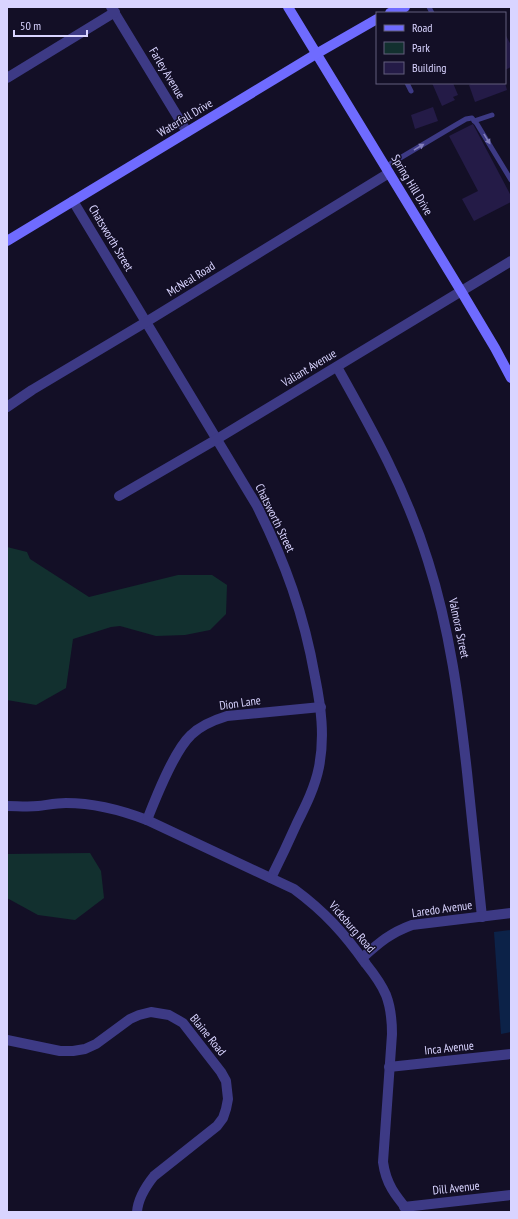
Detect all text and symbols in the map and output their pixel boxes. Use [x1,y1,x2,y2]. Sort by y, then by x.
scale bar [14,12,87,38]
legend [376,12,506,84]
text: 50 m [20,18,41,33]
text: Road [412,20,432,35]
text: Park [412,40,430,55]
street label: Farley Avenue [146,44,189,101]
text: Building [412,60,447,75]
street label: Waterfall Drive [154,95,215,140]
one-way arrow [483,133,490,145]
one-way arrow [413,143,425,150]
street label: Spring Hill Drive [388,152,436,218]
street label: Chatsworth Street [86,202,137,274]
street label: McNeal Road [164,258,218,299]
street label: Valiant Avenue [278,345,339,390]
street label: Chatsworth Street [252,481,299,555]
street label: Valmora Street [446,595,473,660]
street label: Dion Lane [218,692,262,713]
street label: Vicksburg Road [325,897,379,955]
street label: Laredo Avenue [411,897,473,920]
street label: Blaine Road [187,1011,230,1058]
street label: Inca Avenue [423,1037,474,1058]
street label: Dill Avenue [432,1178,480,1197]

